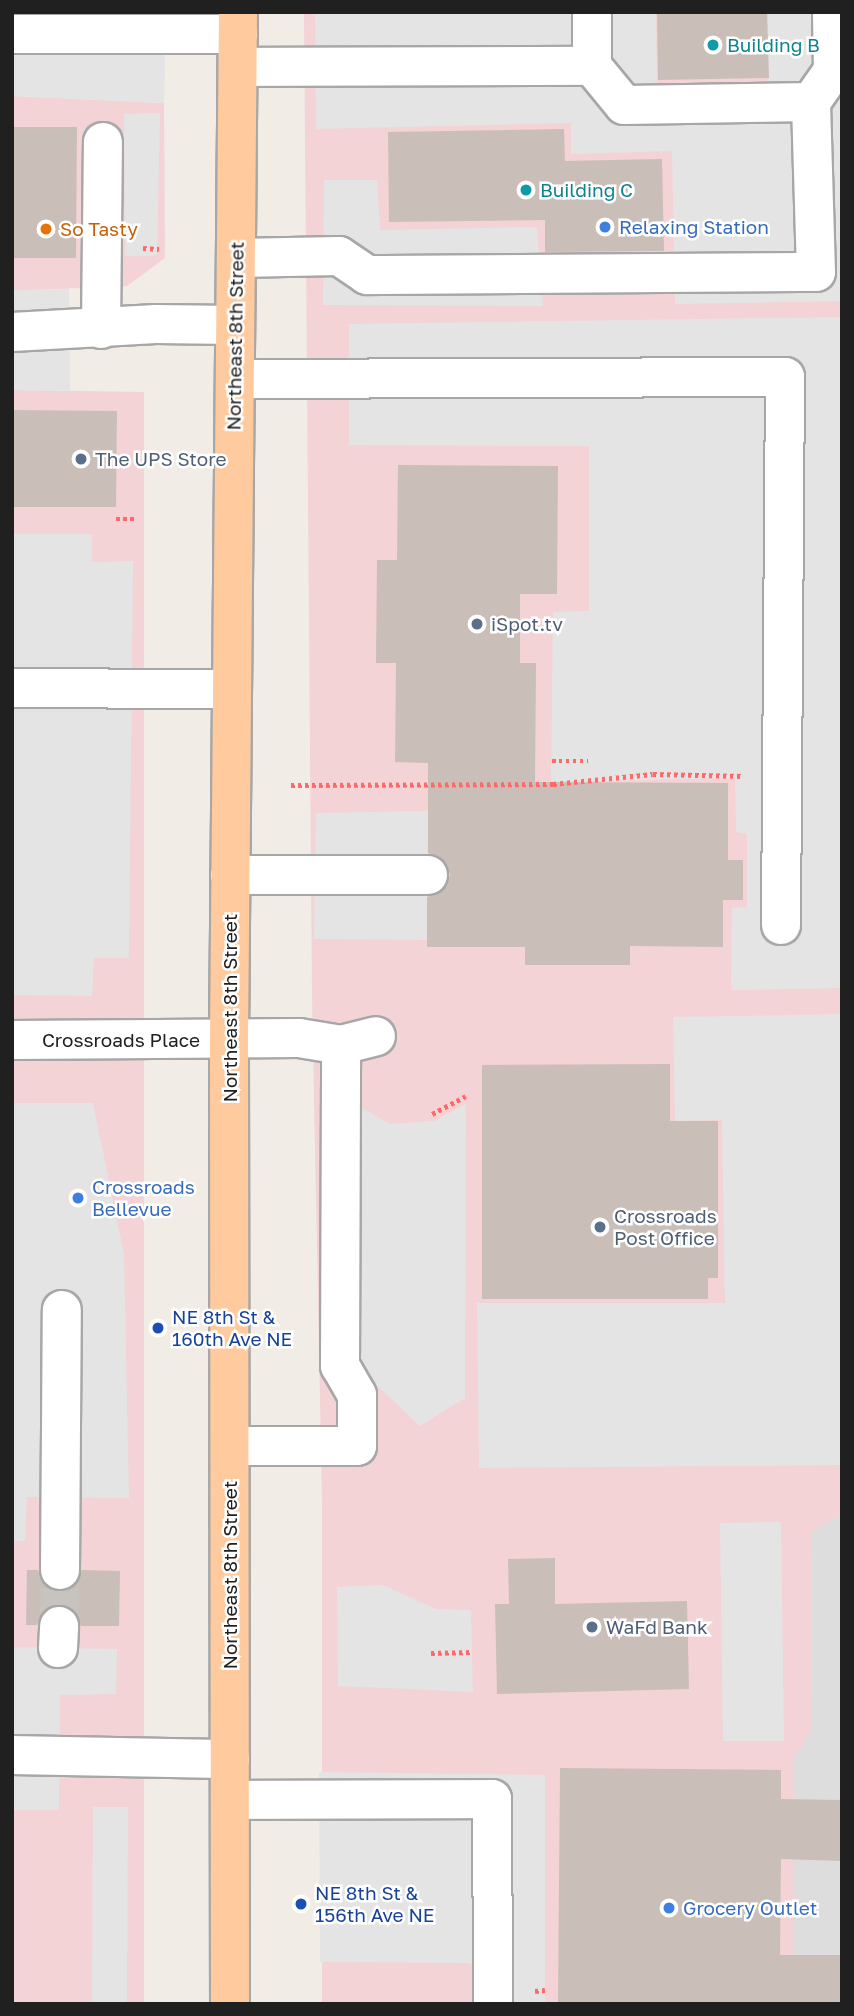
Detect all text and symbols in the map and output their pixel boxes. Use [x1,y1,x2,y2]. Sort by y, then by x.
place label: Building B [727,34,820,56]
marker: Building B [705,37,721,53]
place label: Building C [540,179,633,201]
marker: Building C [518,182,534,198]
place label: Relaxing Station [619,216,769,238]
place label: So Tasty [60,218,138,240]
marker: Relaxing Station [597,219,613,235]
marker: So Tasty [38,221,54,237]
street label: Northeast 8th Street [222,241,248,431]
place label: The UPS Store [95,448,226,470]
marker: The UPS Store [73,451,89,467]
place label: iSpot.tv [491,613,563,635]
marker: iSpot.tv [469,616,485,632]
street label: Northeast 8th Street [219,914,241,1102]
street label: Crossroads Place [42,1029,200,1051]
place label: Crossroads Bellevue [92,1176,195,1220]
marker: Crossroads Bellevue [70,1190,86,1206]
place label: Crossroads Post Office [614,1205,717,1249]
marker: Crossroads Post Office [592,1219,608,1235]
place label: NE 8th St & 160th Ave NE [172,1306,292,1350]
marker: NE 8th St & 160th Ave NE [150,1320,166,1336]
street label: Northeast 8th Street [219,1481,241,1669]
place label: WaFd Bank [606,1616,708,1638]
marker: WaFd Bank [584,1619,600,1635]
place label: NE 8th St & 156th Ave NE [315,1882,434,1926]
marker: NE 8th St & 156th Ave NE [293,1896,309,1912]
place label: Grocery Outlet [683,1897,817,1919]
marker: Grocery Outlet [661,1900,677,1916]

